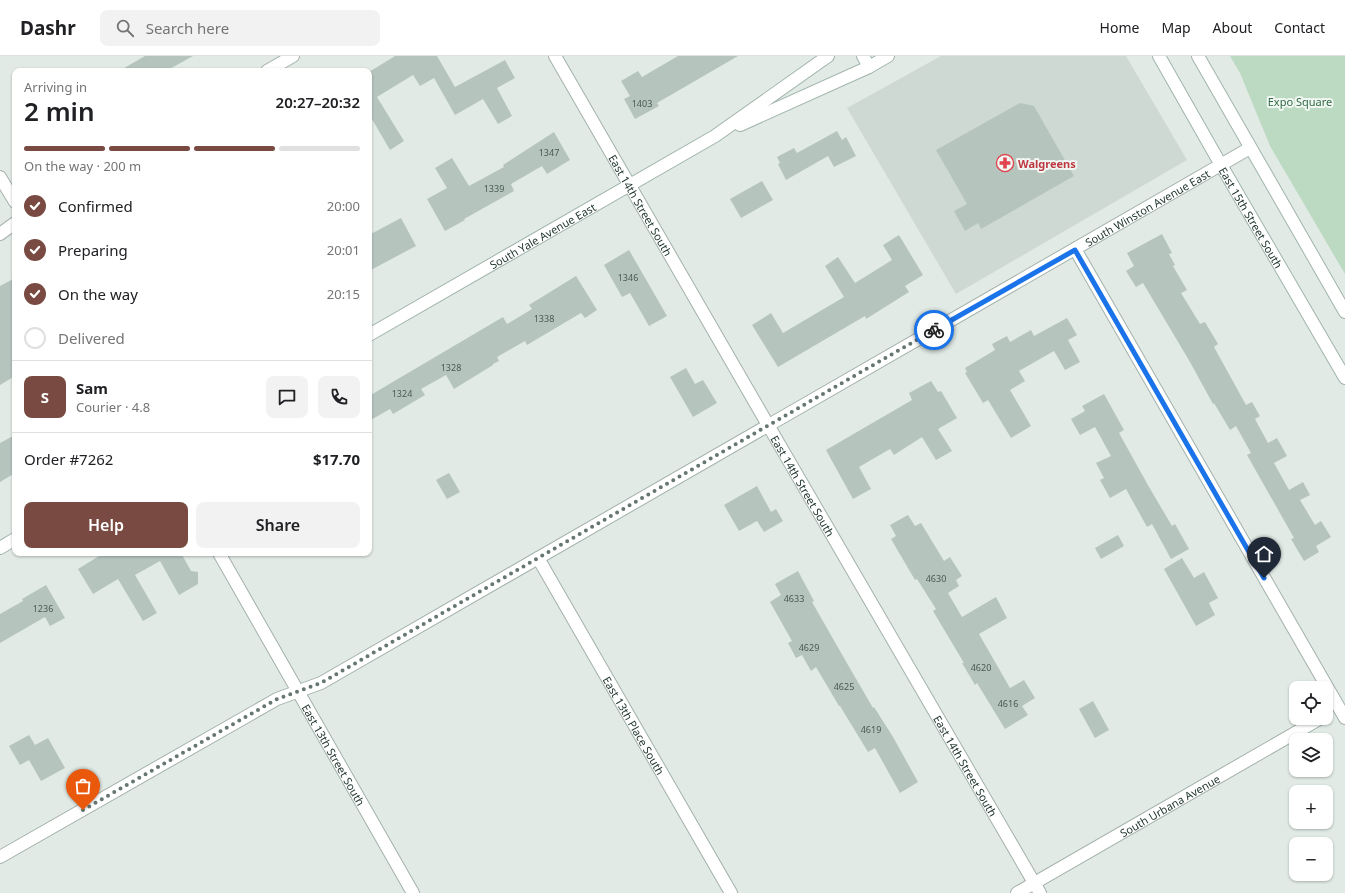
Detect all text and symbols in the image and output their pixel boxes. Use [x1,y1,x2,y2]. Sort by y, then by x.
search box [100,10,380,46]
text: Dashr [20,15,76,41]
icon: search [114,17,136,39]
text: Search here [146,18,229,38]
text: Home [1100,18,1139,37]
text: Map [1161,18,1191,37]
text: About [1213,18,1252,37]
text: Contact [1274,18,1325,37]
text: Arriving in [24,78,87,96]
text: 20:27–20:32 [276,92,360,112]
text: 2 min [24,93,95,129]
park label: Expo Square [1268,94,1332,109]
house number: 1403 [632,97,652,110]
house number: 1347 [539,146,559,159]
street label: East 14th Street South [606,152,676,258]
pharmacy icon: Walgreens [995,153,1015,173]
place label: Walgreens [1018,156,1076,171]
text: On the way · 200 m [24,157,141,175]
street label: East 15th Street South [1216,164,1287,271]
street label: South Winston Avenue East [1082,165,1212,249]
house number: 1339 [484,182,504,195]
icon: check [24,195,46,217]
text: Confirmed [58,196,133,216]
text: 20:00 [327,197,360,215]
street label: South Yale Avenue East [487,199,598,272]
icon: check [24,239,46,261]
text: Preparing [58,240,128,260]
text: 20:01 [327,241,360,259]
house number: 1346 [618,271,638,284]
icon: check [24,283,46,305]
text: On the way [58,284,138,304]
text: 20:15 [327,285,360,303]
courier [914,310,954,350]
house number: 1338 [534,312,554,325]
icon: bike [923,319,945,341]
text: Delivered [58,328,125,348]
house number: 1328 [441,361,461,374]
button: chat [266,376,308,418]
button: phone [318,376,360,418]
text: Sam [76,378,108,398]
text: S [41,387,49,407]
house number: 1324 [392,387,412,400]
text: Courier · 4.8 [76,398,150,416]
street label: East 14th Street South [768,432,838,539]
text: Order #7262 [24,449,113,469]
text: $17.70 [313,449,360,469]
button: Help [24,502,188,548]
button: Share [196,502,360,548]
pin [1247,537,1281,578]
icon: home [1253,543,1275,565]
house number: 4630 [926,572,946,585]
house number: 4633 [784,592,804,605]
house number: 1236 [33,602,53,615]
house number: 4629 [799,641,819,654]
house number: 4620 [971,661,991,674]
street label: East 13th Place South [600,673,669,777]
house number: 4625 [834,680,854,693]
map controls [1289,681,1333,881]
button: locate [1289,681,1333,725]
house number: 4616 [998,697,1018,710]
street label: East 13th Street South [299,701,369,808]
street label: East 14th Street South [931,712,1001,819]
house number: 4619 [861,723,881,736]
button: layers [1289,733,1333,777]
pin [66,769,100,810]
street label: South Urbana Avenue [1117,770,1222,840]
icon: bag [72,775,94,797]
button: + [1289,785,1333,829]
button: − [1289,837,1333,881]

